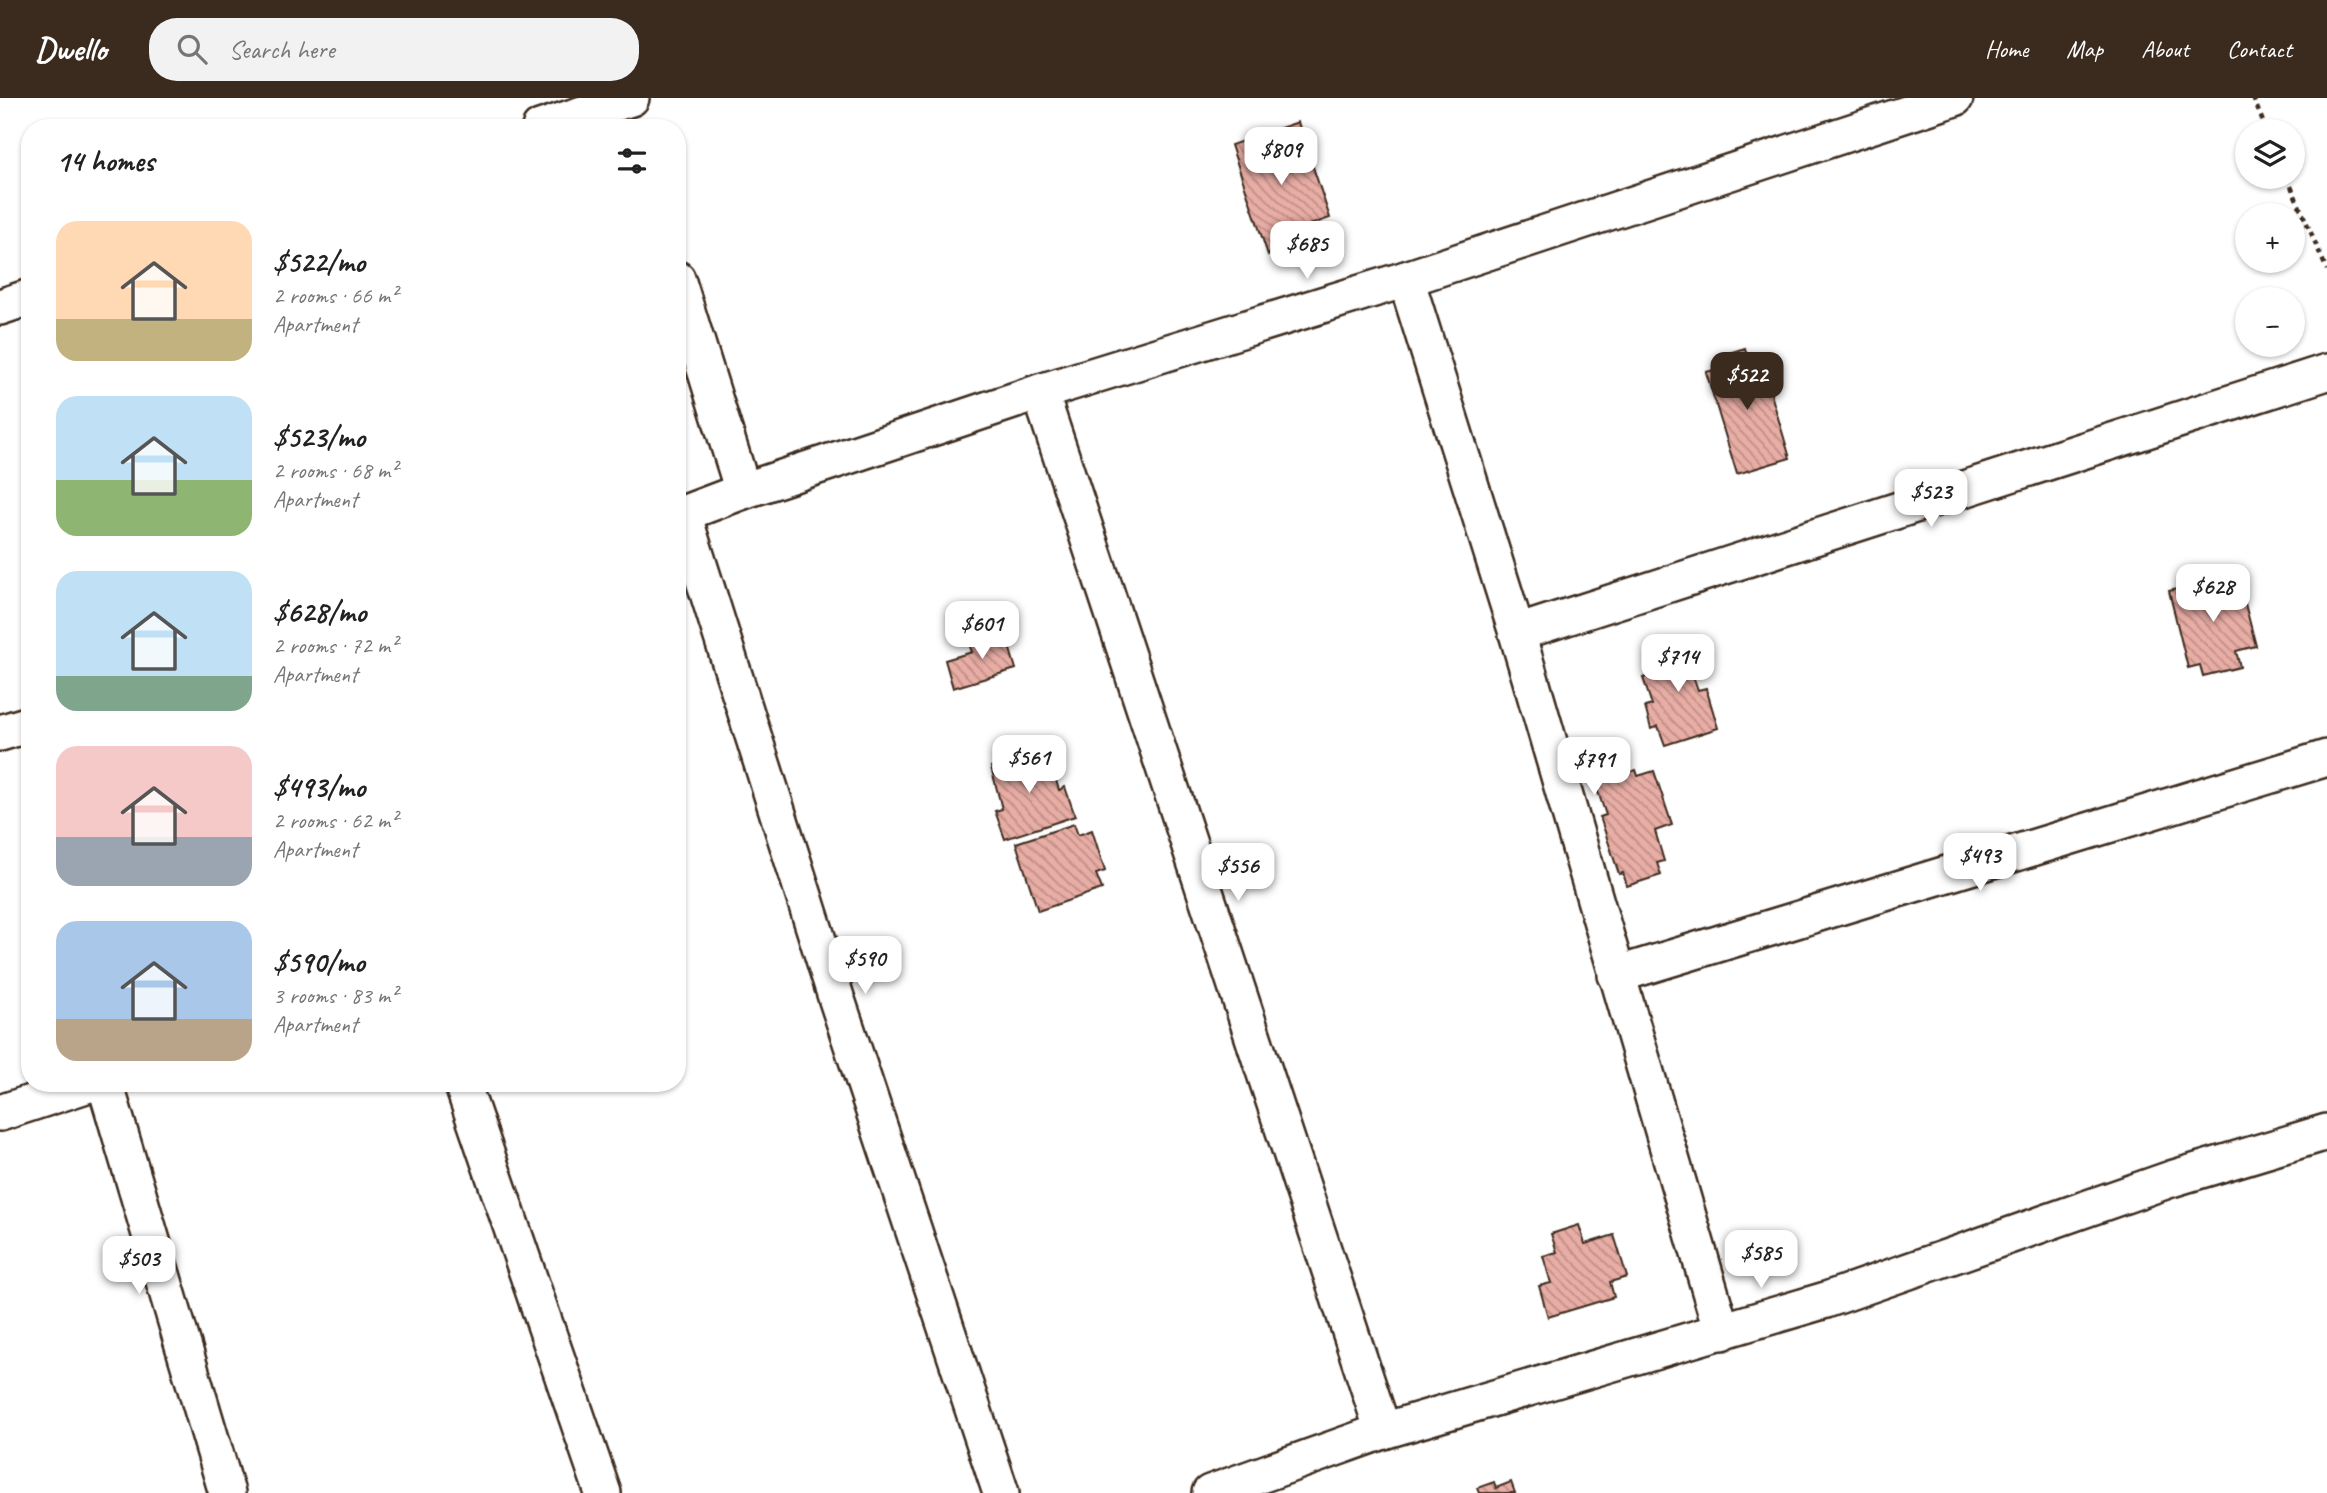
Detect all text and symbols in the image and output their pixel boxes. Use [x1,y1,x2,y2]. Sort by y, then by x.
search box [149,18,639,81]
text: Dwello [35,28,107,70]
icon: search [173,30,211,68]
text: Search here [229,33,335,66]
text: Home [1985,34,2028,64]
text: Map [2066,34,2103,64]
text: About [2141,34,2189,64]
text: Contact [2227,34,2292,64]
map controls [2235,119,2305,357]
button: layers [2235,119,2305,189]
pin: $809 [1240,127,1322,187]
text: $809 [1260,135,1302,164]
text: 14 homes [56,142,154,180]
icon: filters [613,142,651,180]
button: + [2235,203,2305,273]
pin: $685 [1266,222,1348,281]
text: $685 [1286,229,1328,258]
text: $522/mo [273,243,365,281]
icon: home [112,249,196,333]
text: 2 rooms · 66 m² [273,281,397,310]
button: − [2235,287,2305,357]
text: Apartment [273,310,358,339]
pin: $522 [1706,352,1788,412]
text: $522 [1726,360,1768,389]
text: $523/mo [273,418,365,456]
icon: home [112,424,196,508]
text: 2 rooms · 68 m² [273,456,397,485]
pin: $523 [1890,470,1972,529]
text: $523 [1910,477,1952,506]
text: Apartment [273,485,358,514]
pin: $628 [2172,564,2254,624]
text: $628 [2192,572,2234,601]
text: $628/mo [273,593,366,631]
icon: home [112,599,196,683]
pin: $601 [941,602,1023,661]
text: $601 [961,609,1003,638]
text: 2 rooms · 72 m² [273,631,397,660]
pin: $714 [1637,634,1719,694]
text: $714 [1657,642,1699,671]
text: Apartment [273,660,358,689]
pin: $561 [988,736,1070,795]
pin: $791 [1553,738,1635,797]
text: $561 [1008,743,1050,772]
text: $791 [1573,745,1615,774]
text: $493/mo [273,768,365,806]
icon: home [112,774,196,858]
text: 2 rooms · 62 m² [273,806,397,835]
pin: $493 [1939,834,2021,893]
text: Apartment [273,835,358,864]
text: $493 [1959,841,2001,870]
pin: $556 [1197,844,1279,903]
text: $556 [1217,851,1259,880]
pin: $590 [824,936,906,996]
text: $590/mo [273,943,365,981]
text: $590 [845,944,885,973]
icon: home [112,949,196,1033]
text: 3 rooms · 83 m² [273,981,397,1010]
text: Apartment [273,1010,358,1039]
pin: $585 [1720,1230,1802,1290]
pin: $503 [98,1236,180,1296]
text: $585 [1741,1238,1781,1267]
text: $503 [118,1244,160,1273]

